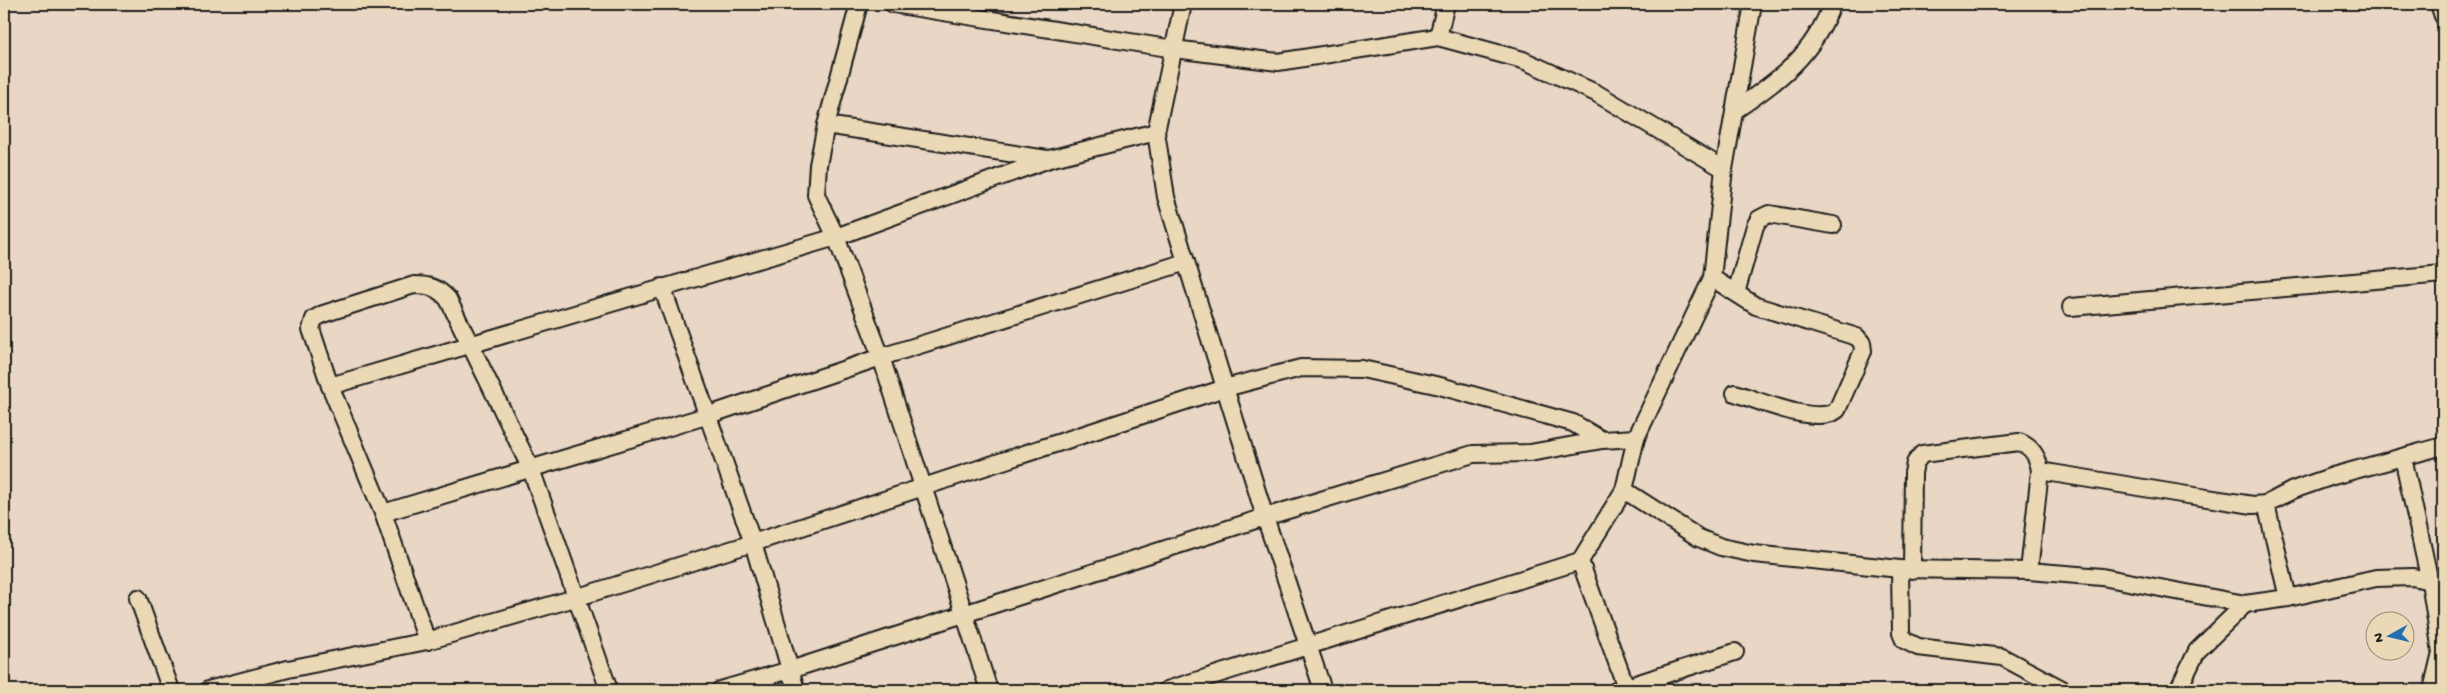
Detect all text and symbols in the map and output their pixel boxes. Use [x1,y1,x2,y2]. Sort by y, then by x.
north arrow [2364,612,2414,662]
text: N [2371,632,2389,643]

